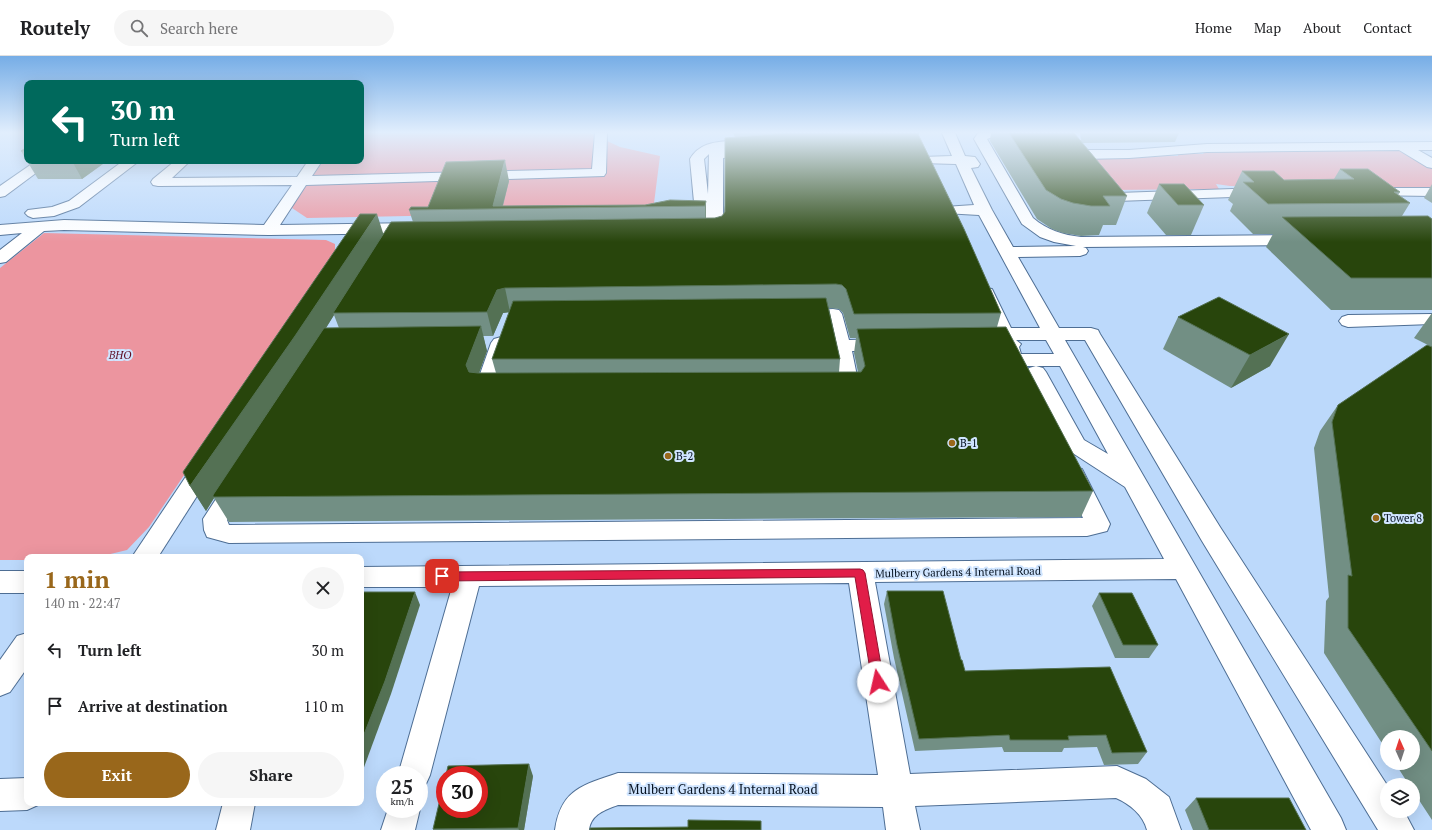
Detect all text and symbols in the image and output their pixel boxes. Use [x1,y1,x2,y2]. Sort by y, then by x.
search box [114,10,394,46]
text: Routely [20,15,90,40]
icon: search [128,17,150,39]
text: Search here [160,18,238,38]
text: Home [1195,18,1232,37]
text: Map [1254,18,1281,37]
text: About [1303,18,1341,37]
text: Contact [1363,18,1412,37]
text: 30 m [110,91,175,128]
icon: left [44,96,96,148]
text: Turn left [110,127,180,151]
park label: BHO [108,348,131,362]
place label: B-1 [960,436,977,450]
marker: B-1 [947,438,957,448]
place label: B-2 [676,449,693,463]
marker: B-2 [663,451,673,461]
place label: Tower 8 [1384,511,1422,525]
marker: Tower 8 [1371,513,1381,523]
pin [425,559,459,593]
text: 1 min [44,563,110,595]
street label: Mulberry Gardens 4 Internal Road [875,564,1041,580]
icon: arrive [431,565,453,587]
button: close [302,567,344,609]
text: 140 m · 22:47 [44,594,121,612]
icon: left [44,639,66,661]
text: Turn left [78,640,142,660]
text: 30 m [311,640,344,660]
position arrow [857,661,899,703]
icon: arrive [44,695,66,717]
text: Arrive at destination [78,696,228,716]
text: 110 m [303,696,344,716]
north arrow [1380,730,1420,770]
map controls [1380,730,1420,818]
button: Exit [44,752,190,798]
button: Share [198,752,344,798]
speed limit sign: 30 [436,766,488,818]
text: 25 [391,773,413,800]
button: layers [1380,778,1420,818]
street label: Mulberr Gardens 4 Internal Road [628,780,818,798]
text: km/h [390,795,414,808]

